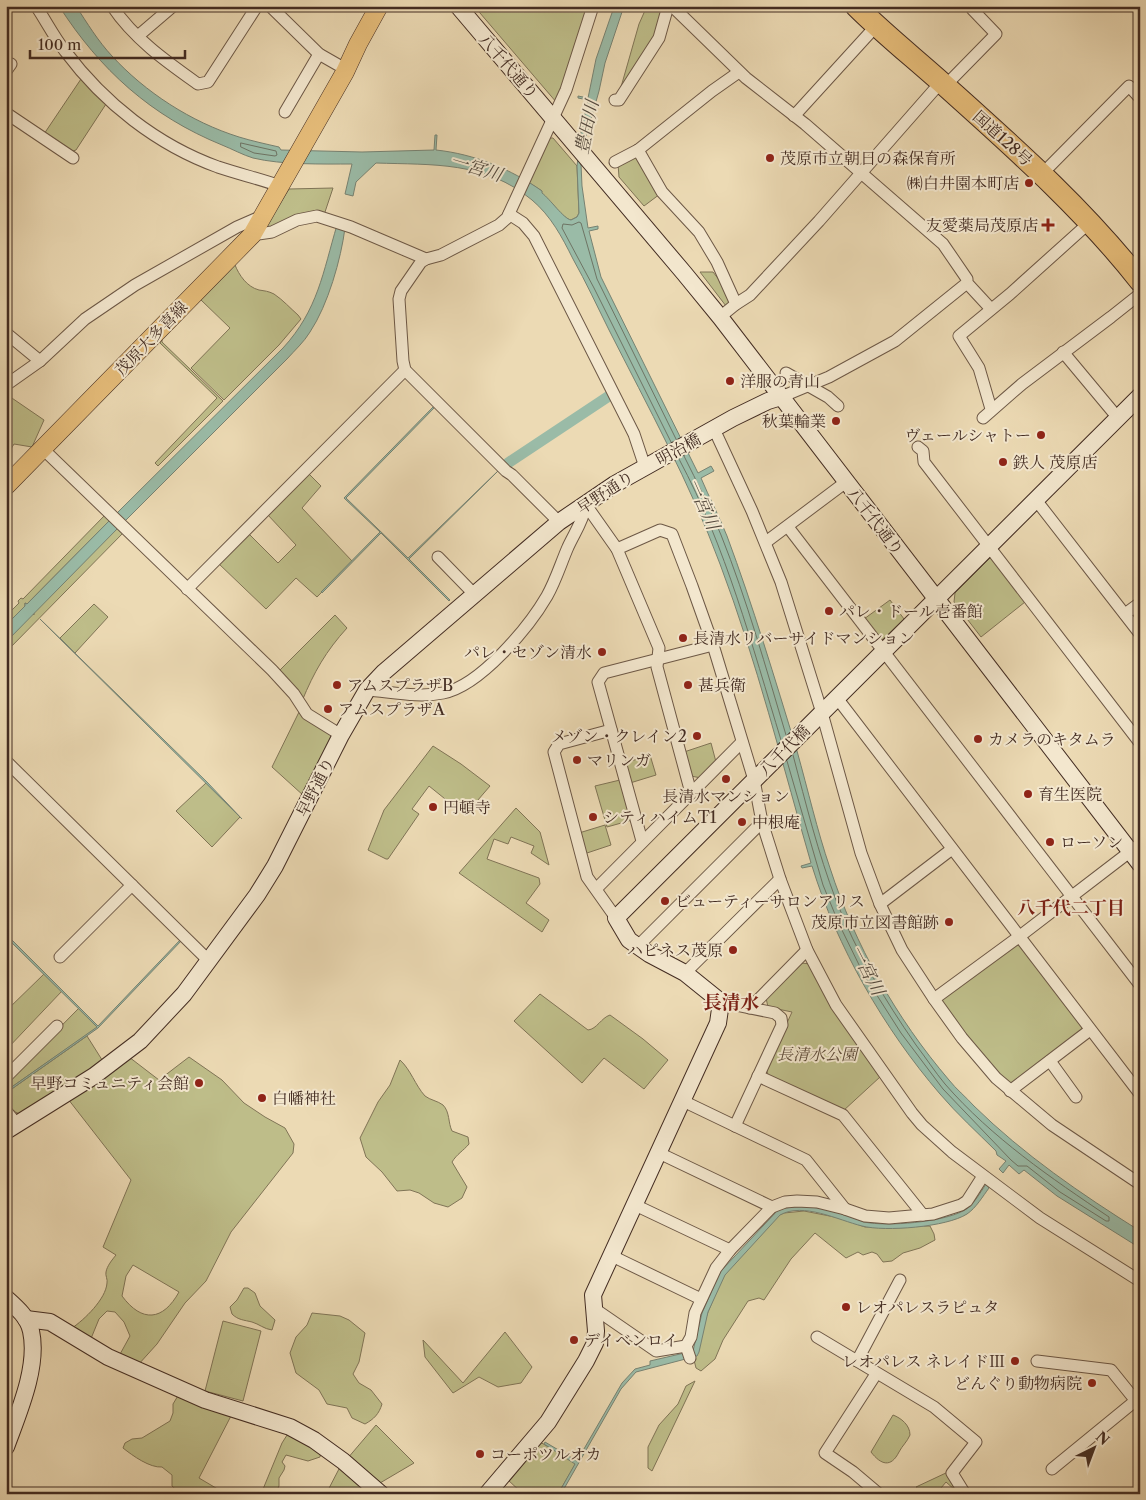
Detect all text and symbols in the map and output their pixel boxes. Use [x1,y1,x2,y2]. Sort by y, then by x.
scale bar [30,28,185,60]
street label: 八千代通り [475,29,543,103]
text: 100 m [38,35,81,54]
water label: 豊田川 [571,96,604,156]
street label: 国道128号 [969,106,1037,170]
place label: 茂原市立朝日の森保育所 [780,148,956,168]
water label: 一宮川 [447,150,507,187]
marker: 茂原市立朝日の森保育所 [764,152,776,164]
place label: ㈱白井園本町店 [907,173,1019,193]
marker: ㈱白井園本町店 [1023,177,1035,189]
place label: 友愛薬局茂原店 [926,215,1038,235]
marker: 友愛薬局茂原店 [1042,219,1054,231]
street label: 茂原大多喜線 [110,297,192,379]
place label: 洋服の青山 [740,371,820,391]
marker: 洋服の青山 [724,375,736,387]
place label: 秋葉輪業 [762,411,826,431]
marker: 秋葉輪業 [830,415,842,427]
place label: ヴェールシャトー [905,425,1031,445]
street label: 明治橋 [652,429,704,469]
marker: ヴェールシャトー [1035,429,1047,441]
place label: 鉄人 茂原店 [1012,452,1097,472]
marker: 鉄人 茂原店 [997,456,1009,468]
street label: 早野通り [573,466,637,518]
water label: 一宮川 [682,475,725,535]
street label: 八千代通り [844,483,908,559]
place label: パレ・ドール壱番館 [839,601,983,621]
marker: パレ・ドール壱番館 [823,605,835,617]
place label: 長清水リバーサイドマンション [693,628,915,648]
marker: 長清水リバーサイドマンション [677,632,689,644]
place label: パレ・セゾン清水 [464,642,592,662]
marker: パレ・セゾン清水 [596,646,608,658]
place label: アムスプラザB [347,675,453,695]
place label: 甚兵衛 [698,675,746,695]
marker: アムスプラザB [331,679,343,691]
marker: 甚兵衛 [682,679,694,691]
place label: アムスプラザA [338,699,446,719]
marker: アムスプラザA [322,703,334,715]
street label: 八千代橋 [754,720,814,780]
place label: メゾン・クレイン2 [551,726,687,746]
place label: カメラのキタムラ [988,729,1116,749]
marker: メゾン・クレイン2 [691,730,703,742]
marker: カメラのキタムラ [972,733,984,745]
place label: マリンガ [587,750,651,770]
street label: 早野通り [292,754,338,820]
marker: マリンガ [571,754,583,766]
marker: 長清水マンション [720,773,732,785]
place label: 育生医院 [1038,784,1102,804]
place label: 長清水マンション [662,786,790,806]
marker: 育生医院 [1022,788,1034,800]
place label: 円頓寺 [443,797,491,817]
marker: 円頓寺 [427,801,439,813]
place label: シティハイムT1 [603,807,717,827]
marker: シティハイムT1 [587,811,599,823]
place label: 中根庵 [752,812,800,832]
marker: 中根庵 [736,816,748,828]
place label: ローソン [1060,832,1123,852]
marker: ローソン [1044,836,1056,848]
place label: ビューティーサロンアリス [675,891,865,911]
marker: ビューティーサロンアリス [659,895,671,907]
district label: 八千代二丁目 [1017,897,1125,919]
place label: 茂原市立図書館跡 [811,912,939,932]
marker: 茂原市立図書館跡 [943,916,955,928]
place label: ハピネス茂原 [627,940,723,960]
water label: 一宮川 [845,941,890,1001]
marker: ハピネス茂原 [727,944,739,956]
district label: 長清水 [702,991,760,1014]
park label: 長清水公園 [777,1044,860,1064]
place label: 早野コミュニティ会館 [31,1073,189,1093]
marker: 早野コミュニティ会館 [193,1077,205,1089]
place label: 白幡神社 [272,1088,336,1108]
marker: 白幡神社 [256,1092,268,1104]
place label: レオパレスラピュタ [856,1297,999,1317]
marker: レオパレスラピュタ [840,1301,852,1313]
place label: デイベンロイ [584,1330,678,1350]
marker: デイベンロイ [568,1334,580,1346]
place label: レオパレス ネレイドⅢ [842,1351,1005,1371]
marker: レオパレス ネレイドⅢ [1009,1355,1021,1367]
place label: どんぐり動物病院 [954,1373,1082,1393]
marker: どんぐり動物病院 [1086,1377,1098,1389]
north arrow [1068,1422,1118,1472]
text: N [1092,1428,1113,1449]
place label: コーポツルオカ [490,1444,602,1464]
marker: コーポツルオカ [474,1448,486,1460]

